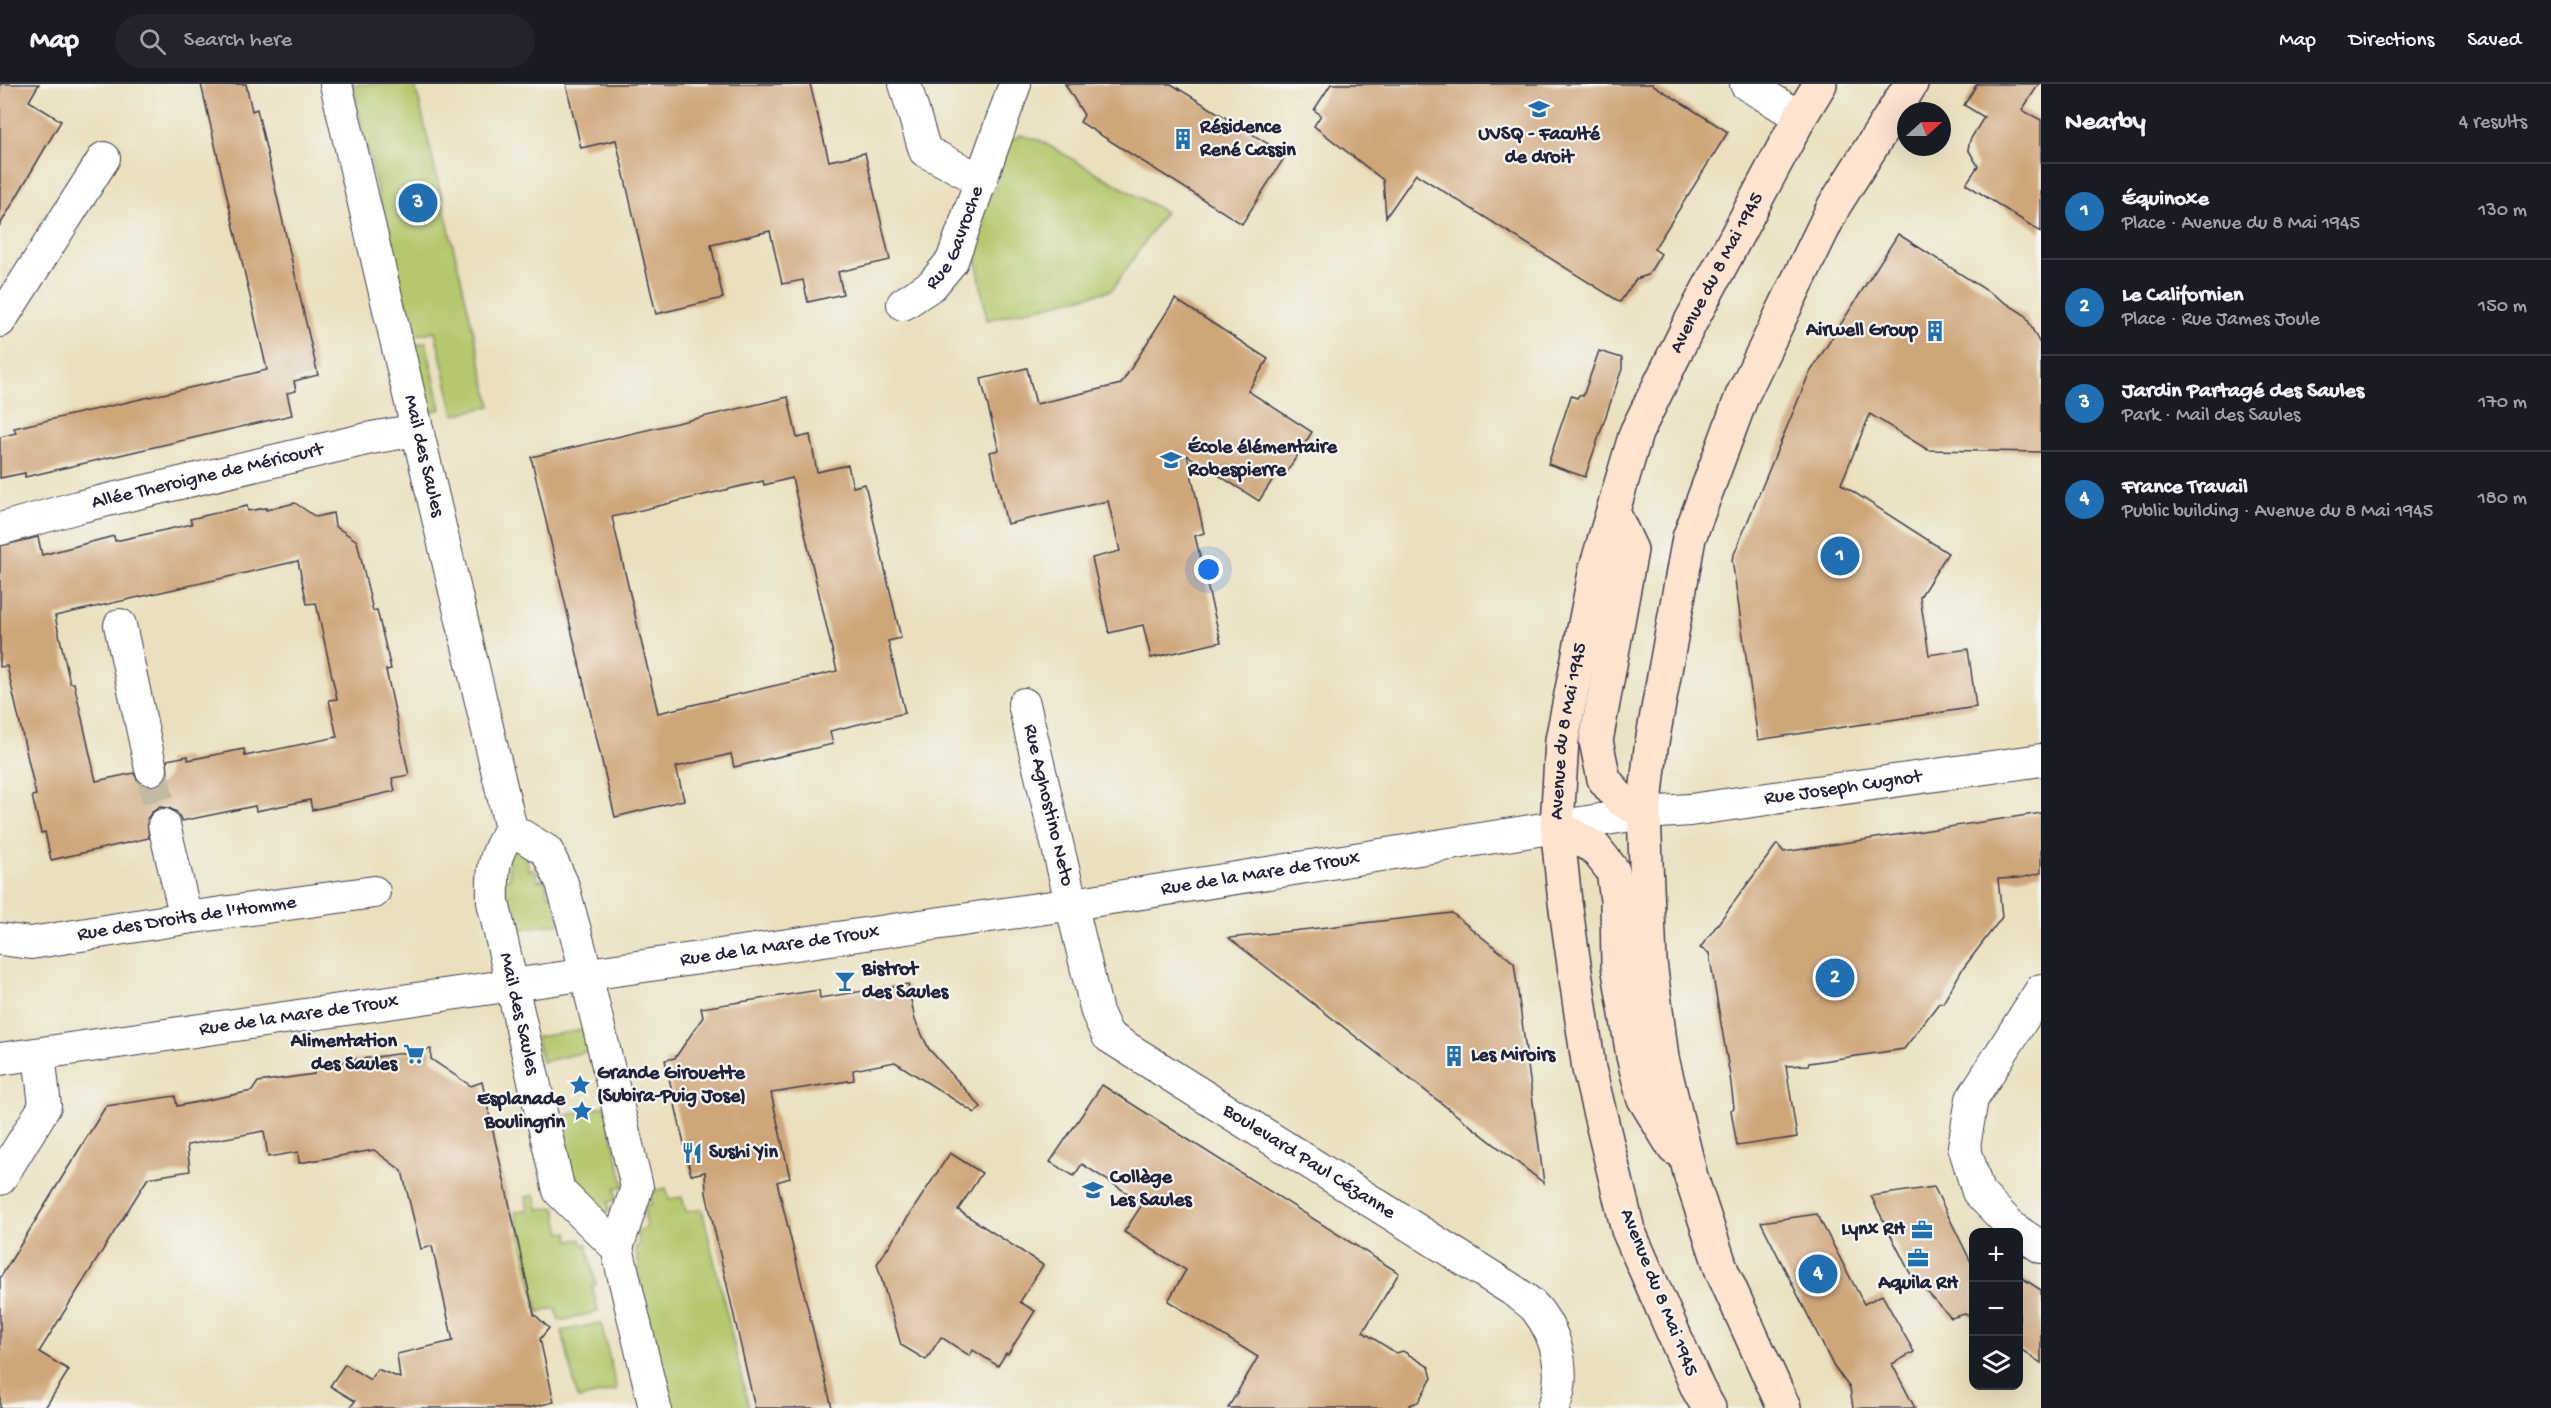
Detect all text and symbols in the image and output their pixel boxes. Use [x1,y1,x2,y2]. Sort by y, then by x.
search box [115,14,535,68]
text: Map [30,25,79,58]
icon: search [136,25,169,58]
text: Search here [184,28,292,54]
text: Map [2279,29,2316,54]
text: Directions [2349,29,2434,54]
text: Saved [2467,29,2521,54]
school or university icon: UVSQ - Faculté de droit [1527,97,1551,121]
north arrow [1897,102,1951,156]
text: Nearby [2065,108,2146,139]
text: 4 results [2459,112,2527,135]
place label: Résidence René Cassin [1199,117,1296,163]
place label: UVSQ - Faculté de droit [1478,124,1600,170]
building icon: Résidence René Cassin [1171,127,1195,151]
pin: 3 [398,180,438,226]
street label: Rue Gavroche [921,183,989,295]
text: Équinoxe [2122,187,2209,213]
street label: Avenue du 8 Mai 1945 [1665,189,1769,357]
text: 1 [2080,200,2089,223]
text: 130 m [2478,200,2527,223]
text: Place · Avenue du 8 Mai 1945 [2122,213,2360,236]
text: Le Californien [2122,283,2243,309]
text: 2 [2080,296,2089,319]
text: 150 m [2478,296,2527,319]
text: Place · Rue James Joule [2122,309,2320,332]
building icon: Airwell Group [1923,319,1947,343]
place label: Airwell Group [1805,320,1918,343]
text: Jardin Partagé des Saules [2122,379,2364,405]
text: 3 [2079,392,2090,415]
text: 170 m [2478,392,2527,415]
street label: Mail des Saules [398,393,449,520]
text: Park · Mail des Saules [2122,405,2300,428]
place label: École élémentaire Robespierre [1187,436,1338,483]
street label: Allée Theroigne de Méricourt [89,438,327,515]
school or university icon: École élémentaire Robespierre [1159,448,1183,472]
text: France Travail [2122,475,2248,501]
text: 4 [2080,488,2089,511]
text: 180 m [2478,488,2527,511]
text: Public building · Avenue du 8 Mai 1945 [2122,501,2433,524]
pin: 1 [1820,534,1860,578]
your location [1194,555,1223,584]
street label: Avenue du 8 Mai 1945 [1546,641,1592,821]
street label: Rue Aghostino Neto [1018,722,1078,889]
street label: Rue Joseph Cugnot [1763,765,1925,811]
street label: Rue de la Mare de Troux [1159,847,1362,901]
street label: Rue des Droits de l'Homme [76,891,298,947]
street label: Rue de la Mare de Troux [679,921,882,972]
street label: Mail des Saules [493,951,544,1078]
pin: 2 [1816,956,1854,1000]
place label: Bistrot des Saules [861,959,950,1005]
bar icon: Bistrot des Saules [833,969,857,993]
street label: Rue de la Mare de Troux [198,990,401,1042]
place label: Alimentation des Saules [290,1031,399,1077]
supermarket icon: Alimentation des Saules [402,1042,426,1066]
building icon: Les Miroirs [1442,1044,1466,1068]
place label: Les Miroirs [1471,1045,1557,1068]
place label: Grande Girouette (Subira-Puig Jose) [597,1063,746,1109]
place icon: Grande Girouette (Subira-Puig Jose) [568,1073,592,1097]
place label: Esplanade Boulingrin [477,1089,566,1135]
place icon: Esplanade Boulingrin [570,1099,594,1123]
street label: Boulevard Paul Cézanne [1217,1099,1400,1225]
restaurant icon: Sushi Yin [680,1141,704,1165]
place label: Sushi Yin [709,1142,778,1165]
place label: Collège Les Saules [1109,1167,1193,1213]
school or university icon: Collège Les Saules [1081,1178,1105,1202]
street label: Avenue du 8 Mai 1945 [1614,1206,1702,1380]
office icon: Lynx RH [1910,1218,1934,1242]
place label: Lynx RH [1841,1219,1906,1242]
map controls [1969,1228,2023,1390]
button: + [1969,1228,2023,1282]
office icon: Aquila RH [1906,1246,1930,1270]
pin: 4 [1798,1252,1838,1296]
place label: Aquila RH [1877,1273,1958,1296]
button: − [1969,1282,2023,1336]
button: layers [1969,1336,2023,1390]

